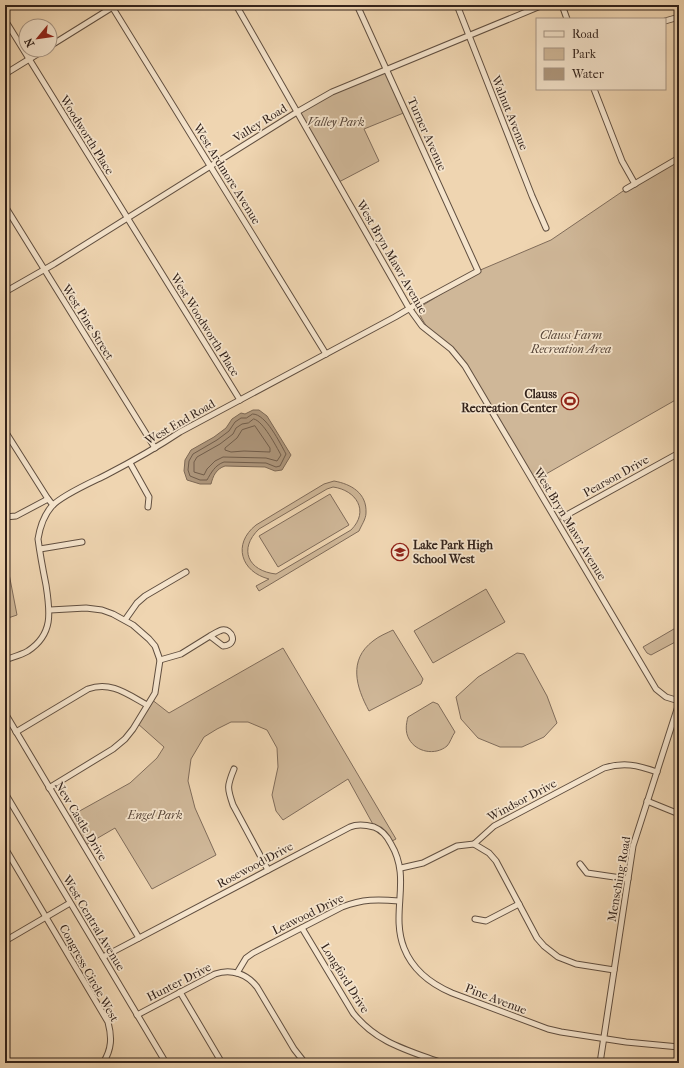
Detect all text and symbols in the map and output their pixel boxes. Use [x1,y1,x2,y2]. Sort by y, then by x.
north arrow [18,18,58,58]
legend [536,18,666,90]
text: Road [572,27,599,41]
text: N [22,35,37,49]
text: Park [572,47,597,61]
text: Water [571,67,605,81]
street label: Walnut Avenue [488,73,531,152]
street label: Woodworth Place [57,92,117,177]
street label: Turner Avenue [405,95,449,173]
street label: Valley Road [230,101,290,146]
park label: Valley Park [307,115,365,129]
street label: West Ardmore Avenue [190,120,264,227]
street label: West Bryn Mawr Avenue [353,197,430,316]
street label: West Woodworth Place [167,270,242,379]
street label: West Pine Street [59,281,117,363]
park label: Clauss Farm Recreation Area [530,328,611,356]
place label: Clauss Recreation Center [461,387,558,415]
sports icon: Clauss Recreation Center [560,391,580,411]
street label: West End Road [142,396,218,448]
street label: Pearson Drive [581,452,651,500]
street label: West Bryn Mawr Avenue [530,464,609,583]
place label: Lake Park High School West [413,538,493,566]
school or university icon: Lake Park High School West [390,542,410,562]
street label: Windsor Drive [484,776,559,825]
street label: New Castle Drive [52,779,110,863]
park label: Engel Park [126,808,183,822]
street label: Mensching Road [605,835,633,923]
street label: Rosewood Drive [215,839,296,891]
street label: West Central Avenue [59,872,128,973]
street label: Leawood Drive [270,891,346,937]
street label: Congress Circle West [56,922,122,1025]
street label: Longford Drive [318,940,372,1016]
street label: Hunter Drive [145,960,214,1004]
street label: Pine Avenue [463,981,529,1017]

